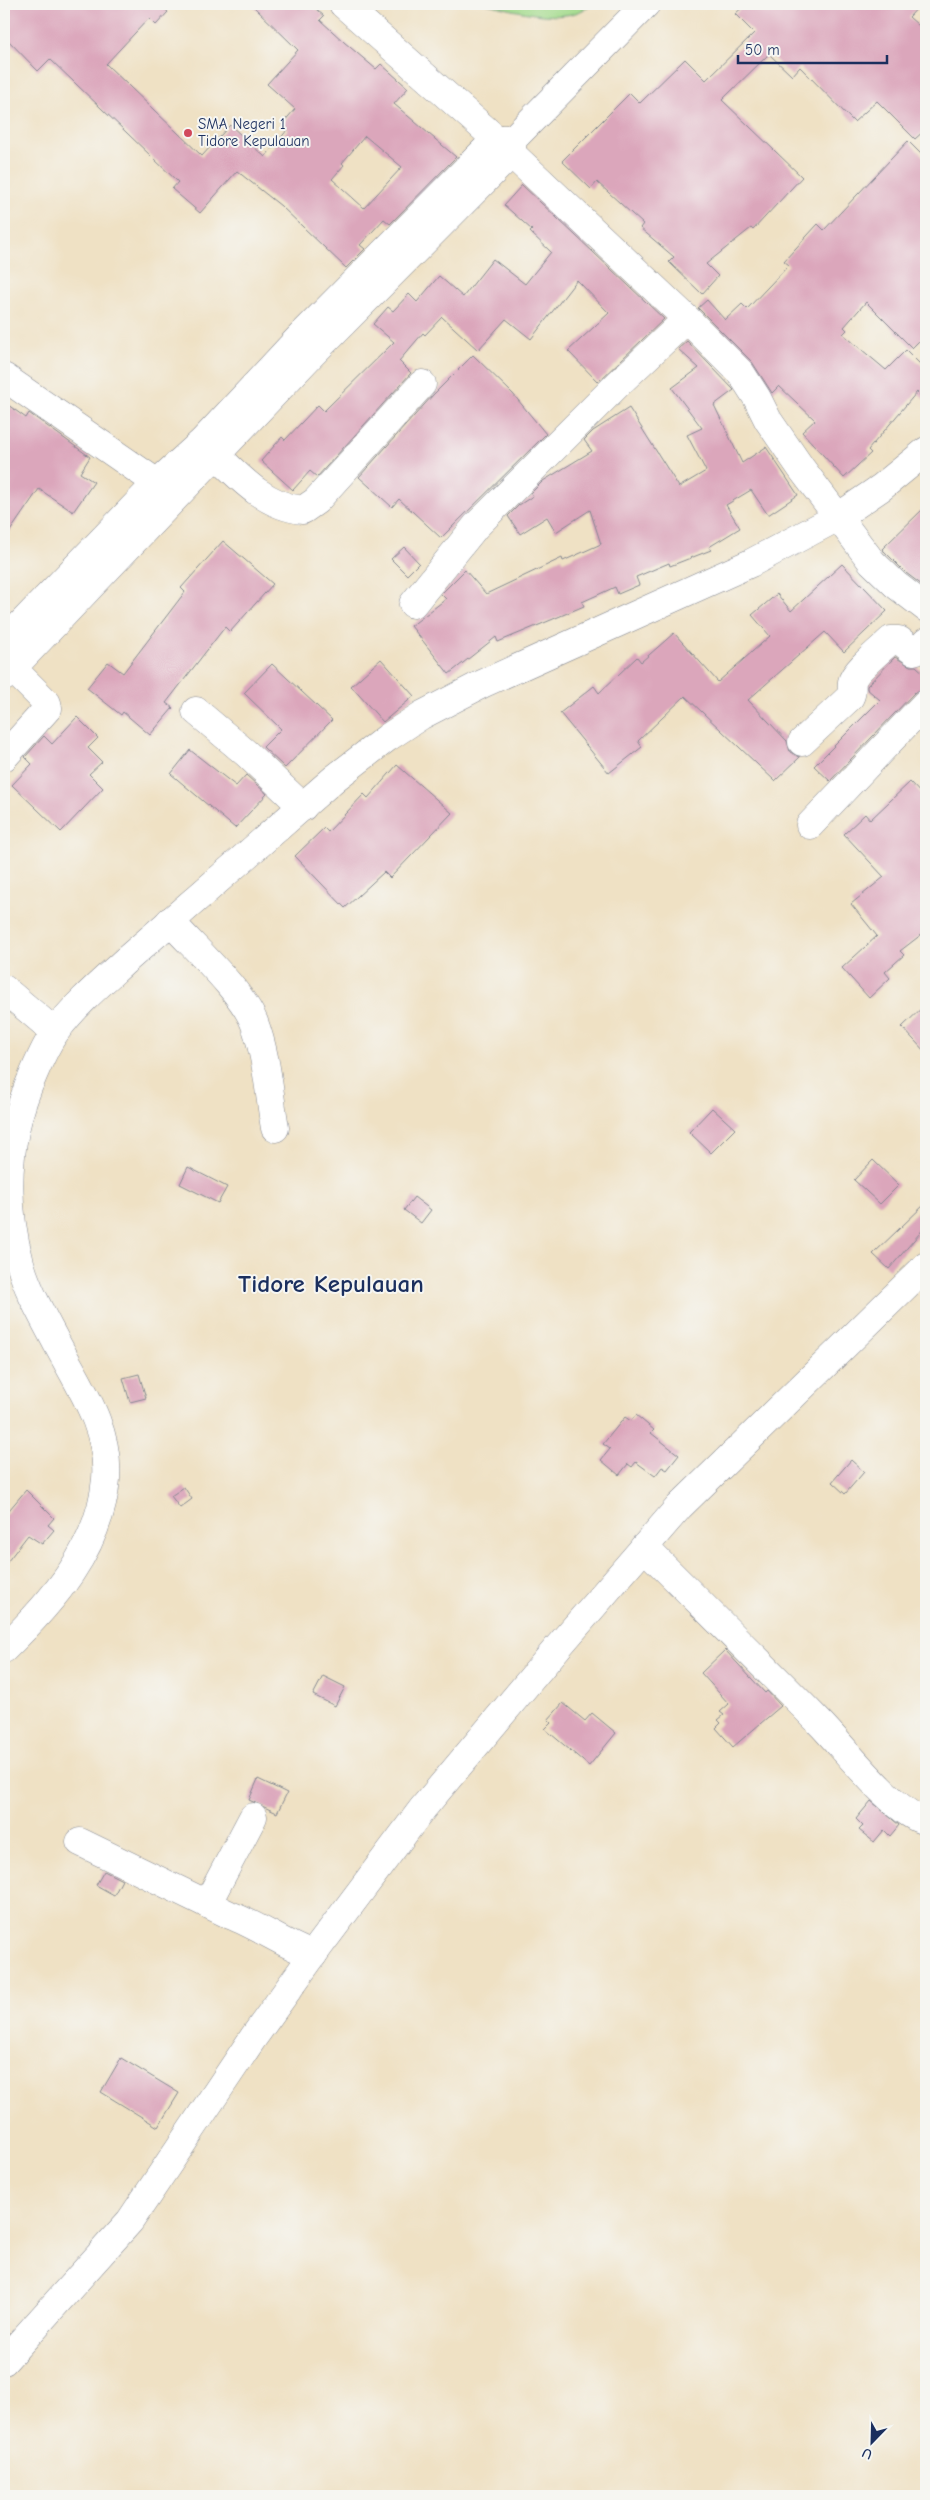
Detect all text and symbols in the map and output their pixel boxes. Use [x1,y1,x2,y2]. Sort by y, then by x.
scale bar [738,32,886,64]
text: 50 m [745,41,780,59]
place label: SMA Negeri 1 Tidore Kepulauan [198,115,310,150]
marker: SMA Negeri 1 Tidore Kepulauan [182,127,194,139]
district label: Tidore Kepulauan [238,1269,424,1298]
north arrow [848,2418,898,2468]
text: U [859,2444,875,2463]

